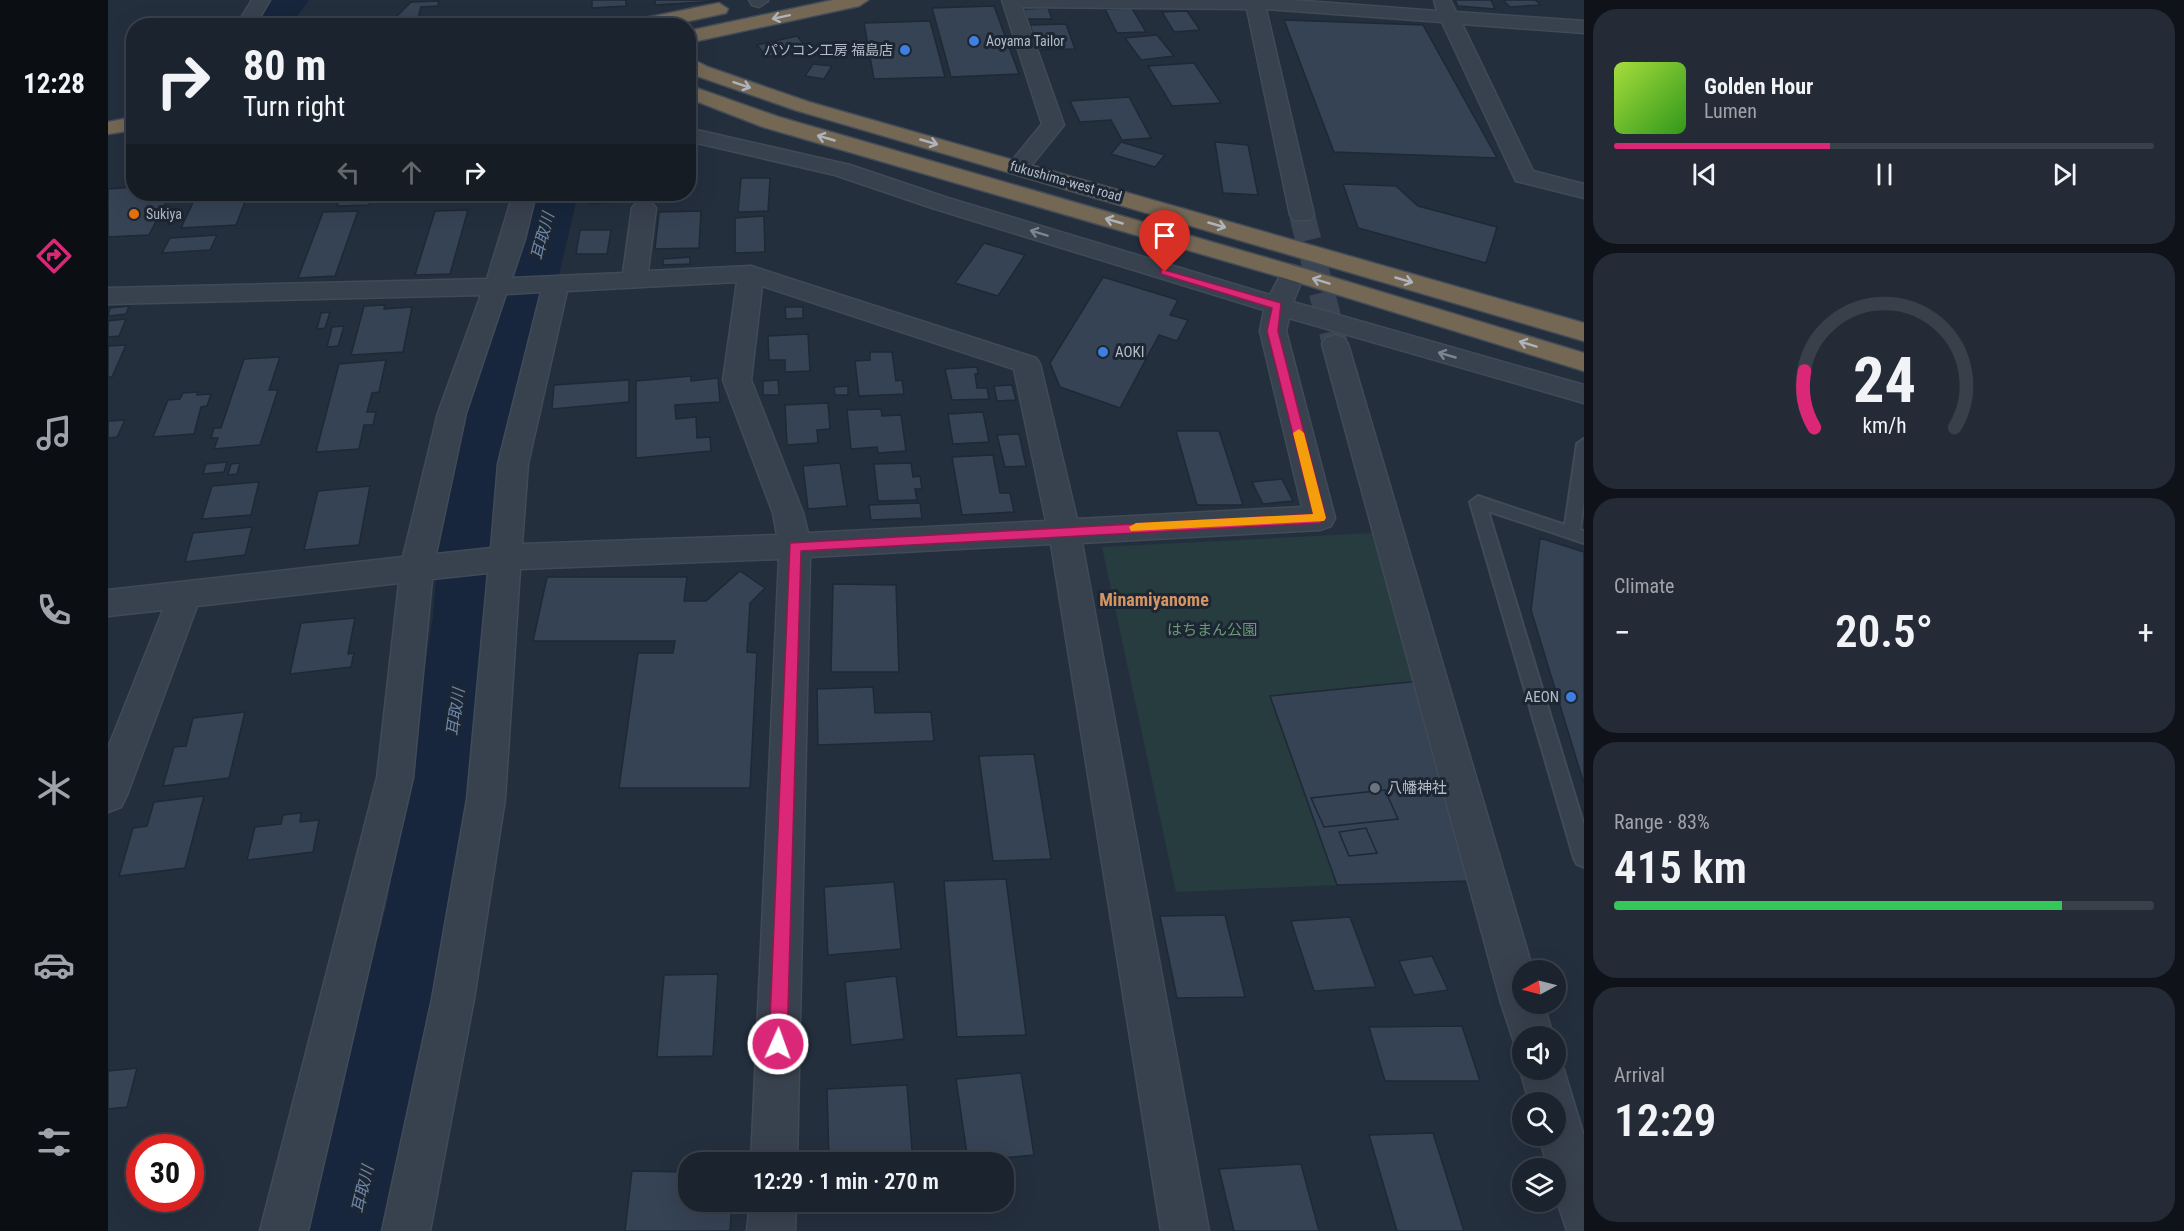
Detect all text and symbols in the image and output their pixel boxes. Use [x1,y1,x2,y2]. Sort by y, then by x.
one-way arrow [772,11,791,23]
place label: Aoyama Tailor [986,33,1064,49]
marker: Aoyama Tailor [967,34,981,48]
text: 80 m [243,41,326,90]
icon: right [144,42,222,120]
place label: パソコン工房 福島店 [764,42,893,58]
marker: パソコン工房 福島店 [898,43,912,57]
text: 12:28 [23,68,85,100]
text: Golden Hour [1704,74,1813,99]
one-way arrow [732,81,751,92]
text: Turn right [243,91,345,123]
text: Lumen [1704,99,1757,123]
one-way arrow [817,132,836,143]
one-way arrow [919,137,938,148]
icon: left [332,156,365,189]
icon: ahead [395,156,428,189]
icon: right [458,156,491,189]
street label: fukushima-west road [1008,157,1124,205]
icon: previous [1688,158,1721,191]
icon: pause [1868,158,1901,191]
icon: next [2048,158,2081,191]
place label: Sukiya [146,206,182,222]
marker: Sukiya [127,207,141,221]
water label: 耳取川 [527,209,558,262]
pin [1139,210,1190,272]
one-way arrow [1105,215,1124,226]
icon: arrive [1148,219,1181,252]
one-way arrow [1207,220,1226,231]
one-way arrow [1030,227,1049,238]
icon: directions [33,235,75,277]
one-way arrow [1312,275,1331,286]
one-way arrow [1394,275,1413,286]
one-way arrow [1519,338,1538,349]
place label: AOKI [1115,343,1145,361]
text: 24 [1852,344,1916,417]
marker: AOKI [1096,345,1110,359]
one-way arrow [1438,349,1457,360]
icon: music [33,412,75,454]
text: km/h [1862,414,1906,439]
text: Climate [1614,574,1674,598]
icon: phone [33,589,75,631]
district label: Minamiyanome [1099,589,1209,610]
text: 20.5° [1835,605,1933,658]
text: − [1614,613,1631,652]
text: + [2138,613,2154,652]
park label: はちまん公園 [1167,621,1257,639]
water label: 耳取川 [443,685,469,737]
place label: AEON [1525,688,1559,706]
marker: AEON [1564,690,1578,704]
icon: climate [33,767,75,809]
place label: 八幡神社 [1387,779,1447,797]
marker: 八幡神社 [1368,781,1382,795]
text: Range · 83% [1614,810,1710,834]
text: 415 km [1614,841,1747,894]
icon: car [33,944,75,986]
north arrow [1512,960,1566,1014]
map controls [1512,960,1566,1212]
position arrow [746,1012,810,1076]
button: sound [1512,1026,1566,1080]
text: Arrival [1614,1063,1665,1087]
button: search [1512,1092,1566,1146]
text: 12:29 [1614,1094,1716,1147]
icon: filters [33,1121,75,1163]
speed limit sign: 30 [126,1134,204,1212]
button: layers [1512,1158,1566,1212]
water label: 耳取川 [348,1162,378,1215]
text: 12:29 · 1 min · 270 m [753,1169,939,1194]

